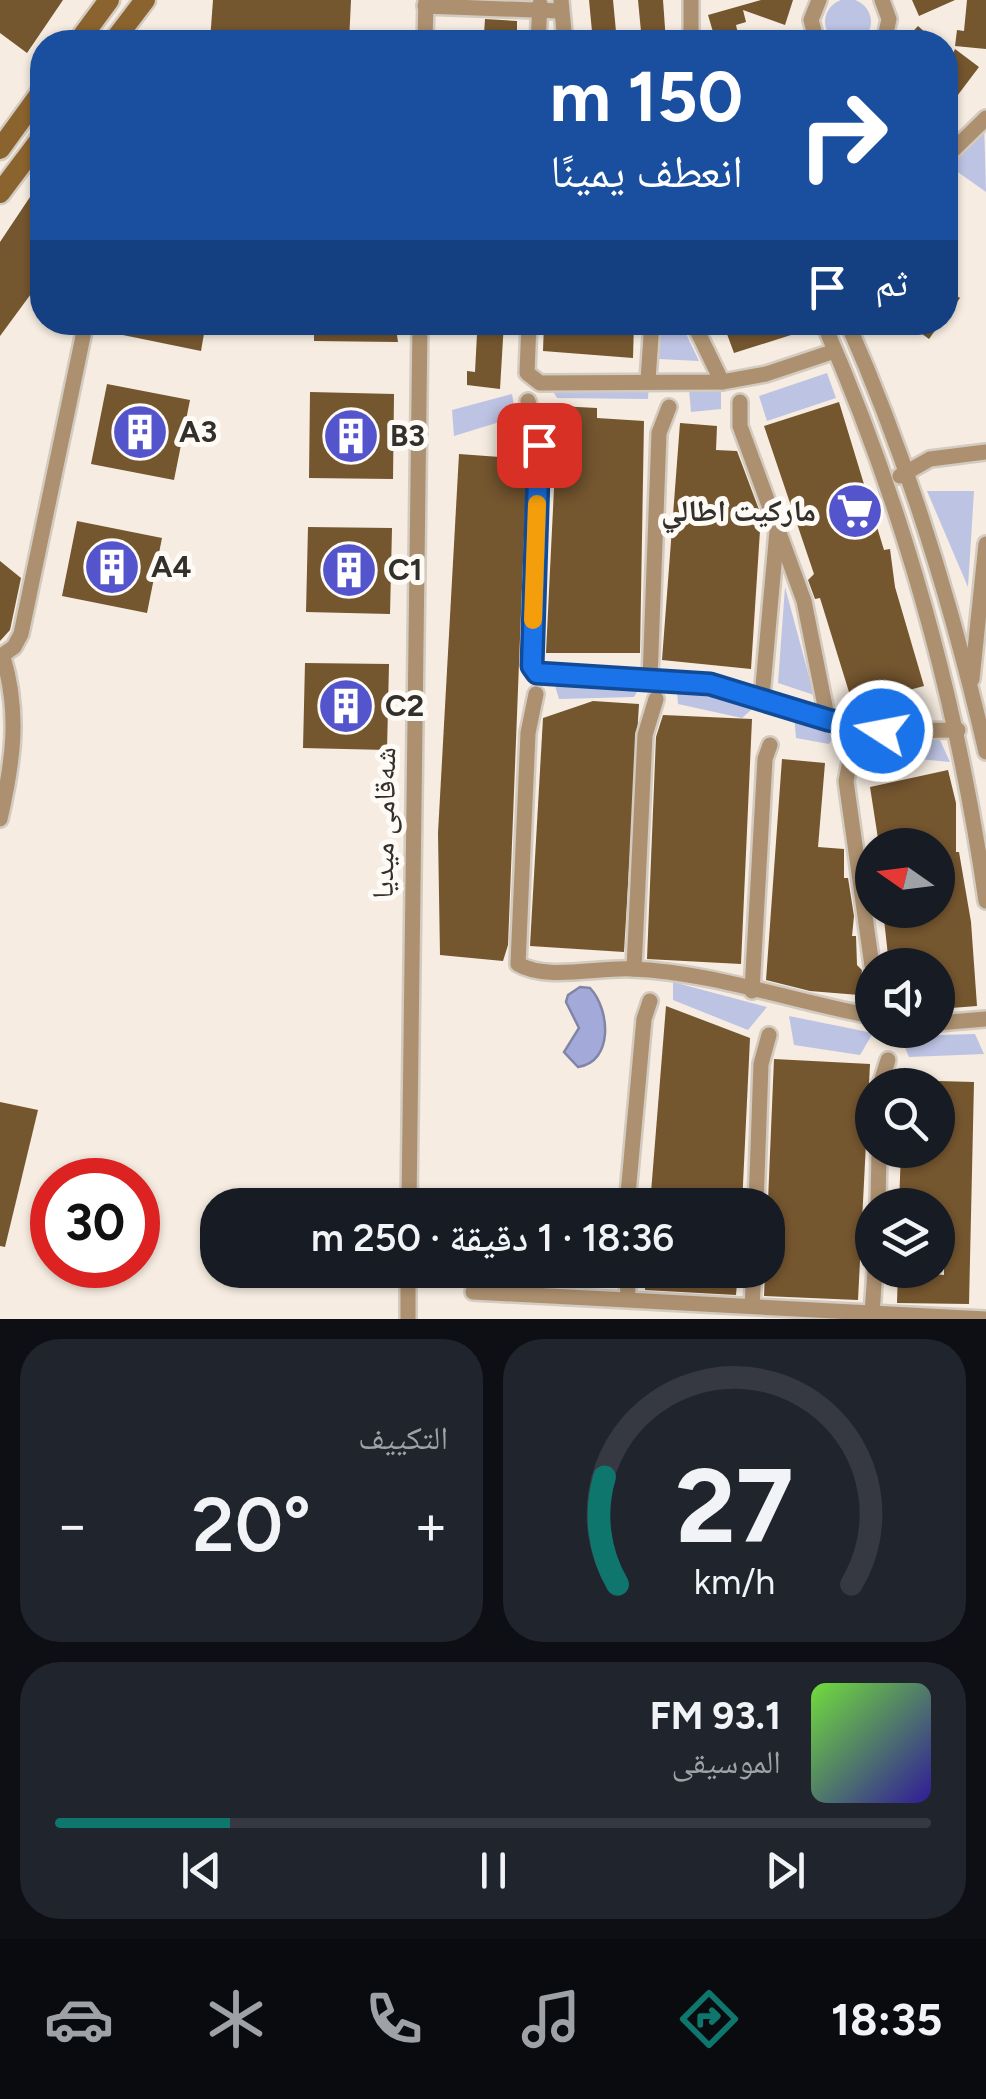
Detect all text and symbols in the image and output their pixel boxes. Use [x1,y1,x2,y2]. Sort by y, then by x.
text: 150 m [550,54,743,139]
icon: right [778,70,908,200]
text: انعطف يمينًا [550,144,743,198]
icon: arrive [800,260,855,315]
text: ثم [875,260,908,306]
building icon: A3 [110,402,170,462]
pin [497,403,582,488]
building icon: B3 [321,406,381,466]
place label: A3 [179,413,217,450]
place label: B3 [390,417,425,454]
icon: arrive [512,418,567,473]
supermarket icon: ماركيت اطالي [825,481,885,541]
place label: ماركيت اطالي [661,492,816,534]
building icon: A4 [82,537,142,597]
building icon: C1 [319,540,379,600]
place label: A4 [151,548,191,585]
place label: C1 [388,551,422,588]
building icon: C2 [316,676,376,736]
position arrow [830,679,934,783]
place label: C2 [385,687,424,724]
street label: شەقامی میدیا [364,747,403,899]
north arrow [855,828,955,928]
map controls [855,828,955,1288]
button: sound [855,948,955,1048]
button: search [855,1068,955,1168]
speed limit sign: 30 [30,1158,160,1288]
button: layers [855,1188,955,1288]
text: 18:36 · 1 دقيقة · 250 m [311,1215,674,1261]
text: التكييف [358,1419,448,1457]
text: 27 [675,1443,794,1568]
text: 20° [192,1480,311,1570]
text: − [55,1492,89,1558]
text: + [414,1492,448,1558]
text: km/h [694,1560,775,1603]
text: 93.1 FM [650,1693,781,1739]
text: الموسيقى [671,1743,781,1781]
icon: previous [174,1843,229,1898]
icon: pause [466,1843,521,1898]
icon: next [758,1843,813,1898]
icon: car [44,1984,114,2054]
icon: climate [201,1984,271,2054]
icon: phone [359,1984,429,2054]
icon: music [516,1984,586,2054]
icon: directions [674,1984,744,2054]
text: 18:35 [831,1992,942,2046]

